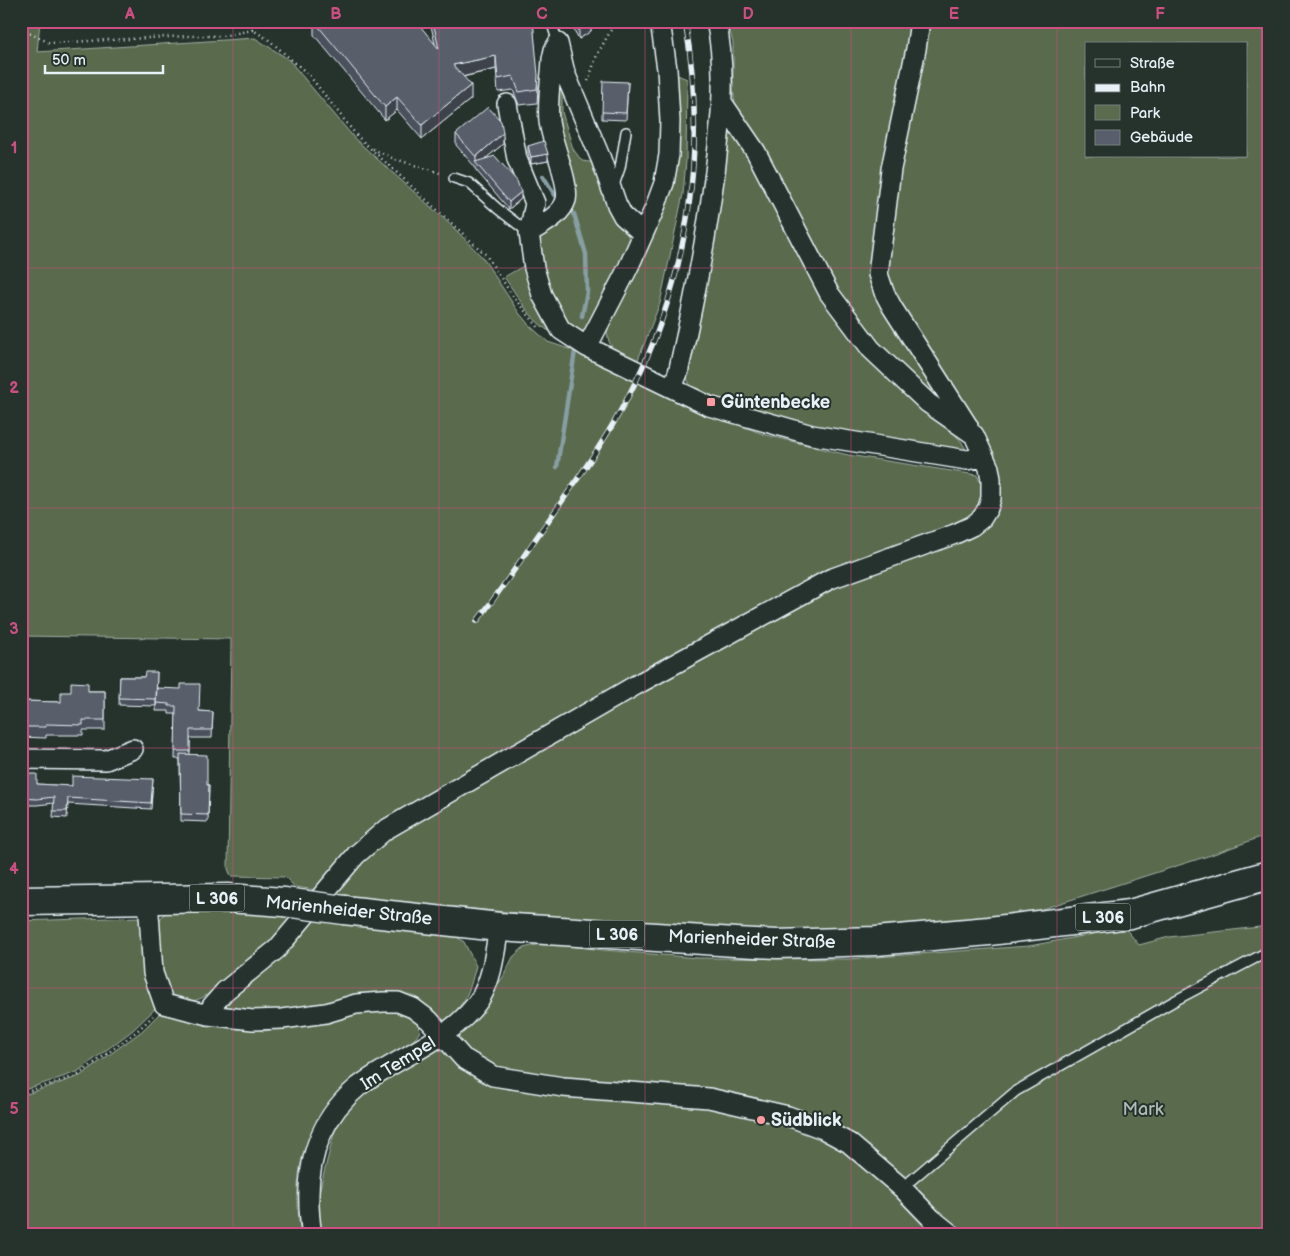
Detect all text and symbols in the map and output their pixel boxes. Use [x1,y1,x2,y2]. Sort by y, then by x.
text: A [124,5,135,24]
text: B [330,5,342,24]
text: C [536,5,548,24]
text: D [742,5,754,24]
text: E [949,5,959,24]
text: F [1155,5,1165,24]
scale bar [45,42,162,74]
legend [1085,42,1248,158]
text: 50 m [52,51,86,70]
text: Straße [1130,54,1175,73]
text: Bahn [1130,78,1166,97]
text: Park [1130,104,1161,123]
text: Gebäude [1130,128,1193,147]
text: 1 [11,139,17,158]
text: 2 [9,379,19,398]
place label: Güntenbecke [721,392,830,413]
marker: Güntenbecke [705,396,717,408]
text: 3 [9,620,19,639]
text: 4 [9,860,19,879]
road number: L 306 [190,884,244,911]
street label: Marienheider Straße [265,891,434,930]
road number: L 306 [1076,904,1130,930]
road number: L 306 [590,921,644,948]
street label: Marienheider Straße [668,926,836,953]
street label: Im Tempel [357,1032,440,1095]
park label: Mark [1122,1099,1164,1120]
text: 5 [9,1100,19,1119]
place label: Südblick [771,1110,842,1131]
marker: Südblick [755,1114,767,1126]

